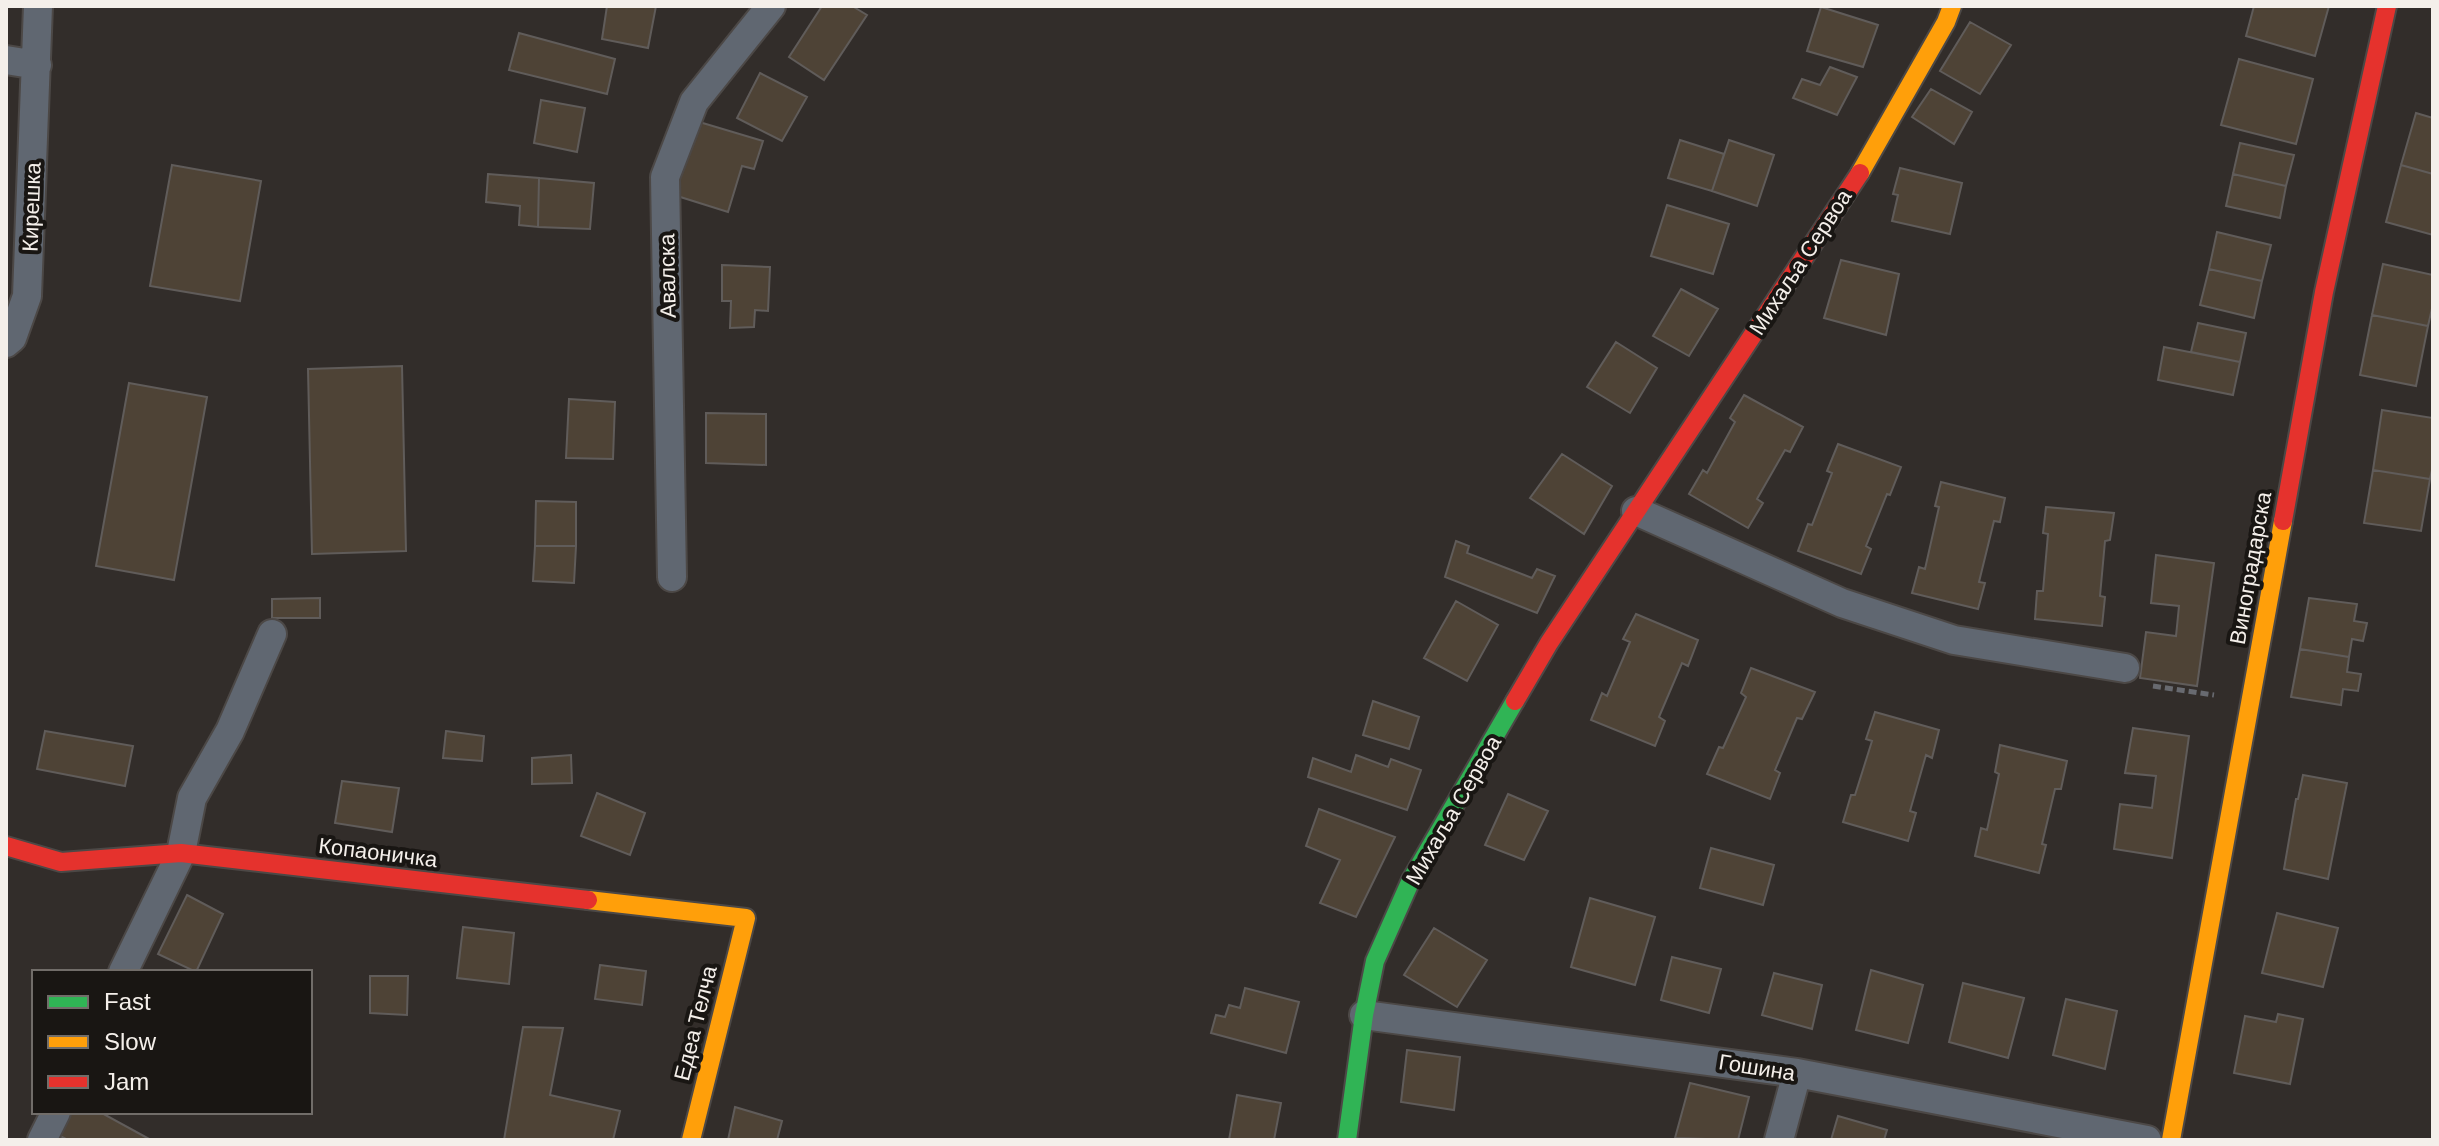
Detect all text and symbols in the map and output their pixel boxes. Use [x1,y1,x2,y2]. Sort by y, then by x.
street label: Кирешка [17,161,46,252]
street label: Михаља Сервоа [1744,184,1857,340]
street label: Авалска [654,233,681,318]
street label: Виноградарска [2225,489,2276,646]
street label: Михаља Сервоа [1401,731,1507,889]
street label: Копаоничка [317,833,440,872]
street label: Едеа Телча [669,962,722,1083]
legend [32,970,312,1114]
text: Fast [104,988,151,1015]
text: Slow [104,1028,157,1055]
street label: Гошина [1717,1049,1798,1086]
text: Jam [104,1068,149,1095]

